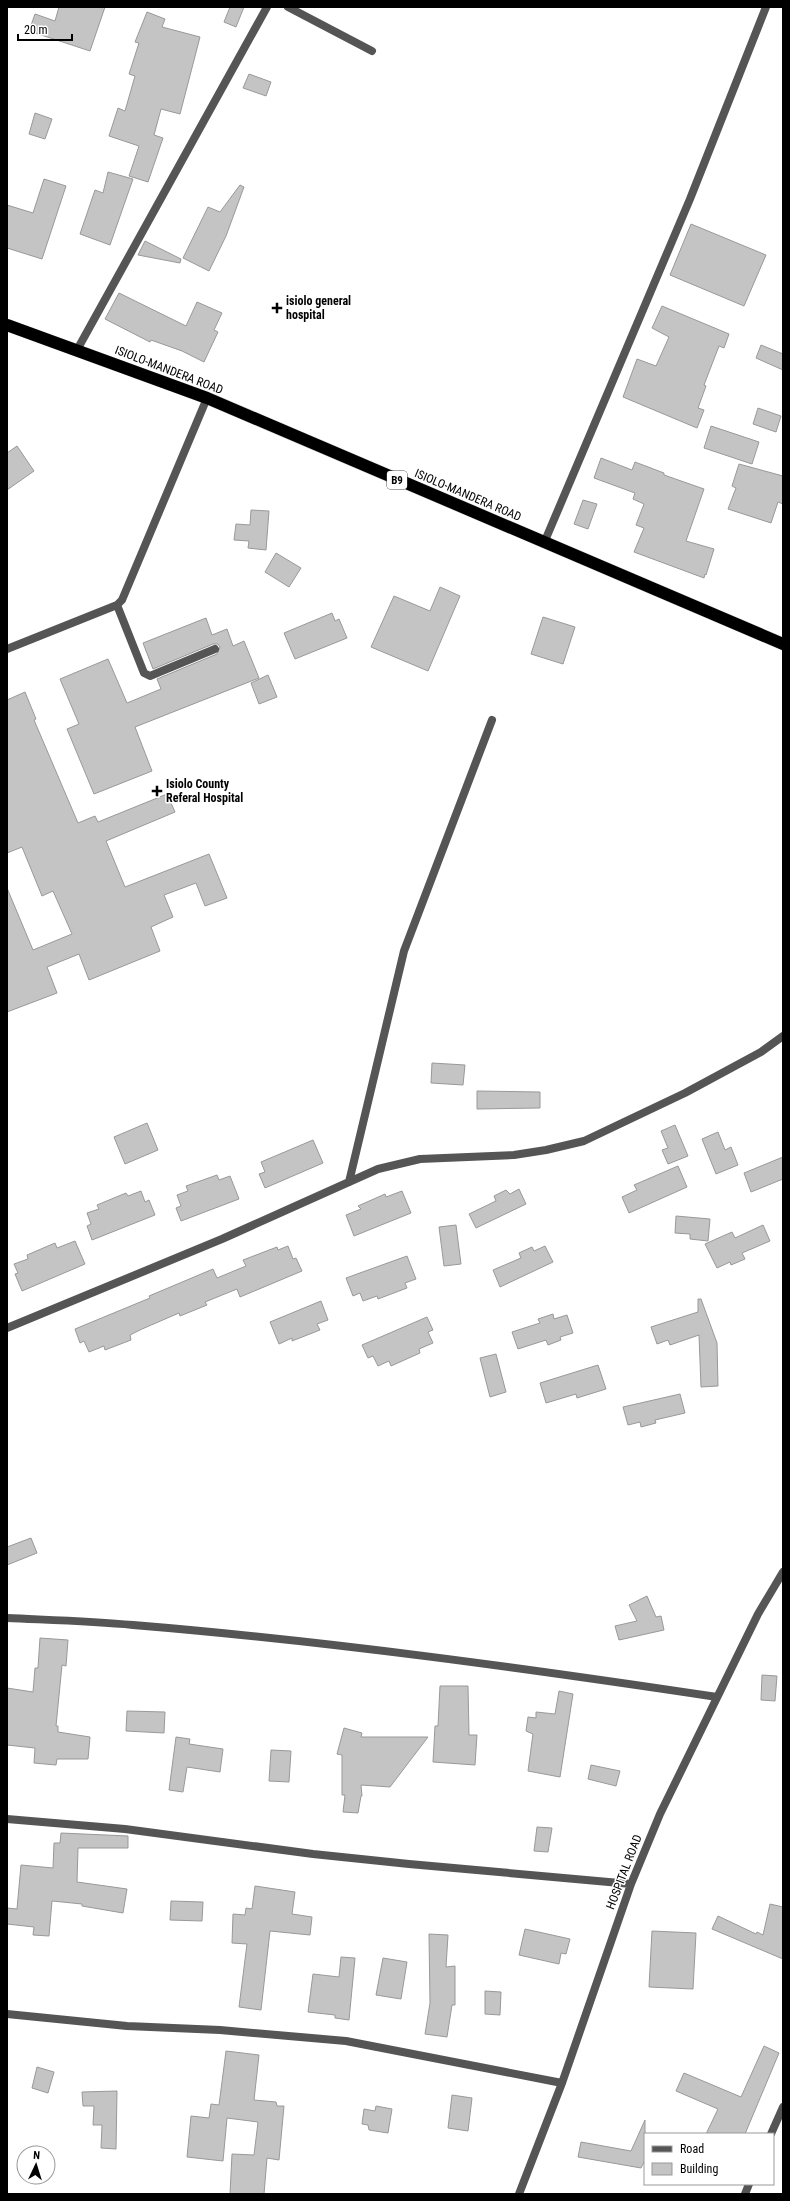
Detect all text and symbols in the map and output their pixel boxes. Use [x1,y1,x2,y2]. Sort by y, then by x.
scale bar [18,16,72,42]
text: 20 m [24,23,48,37]
place label: isiolo general hospital [286,294,351,322]
marker: isiolo general hospital [271,302,283,314]
street label: ISIOLO-MANDERA ROAD [113,343,225,397]
street label: ISIOLO-MANDERA ROAD [413,466,524,524]
road number: B9 [387,471,407,489]
place label: Isiolo County Referal Hospital [166,777,243,805]
marker: Isiolo County Referal Hospital [151,785,163,797]
street label: HOSPITAL ROAD [603,1833,645,1911]
legend [644,2133,774,2185]
text: Road [680,2142,704,2156]
north arrow [16,2145,56,2185]
text: N [33,2149,41,2162]
text: Building [680,2162,718,2176]

